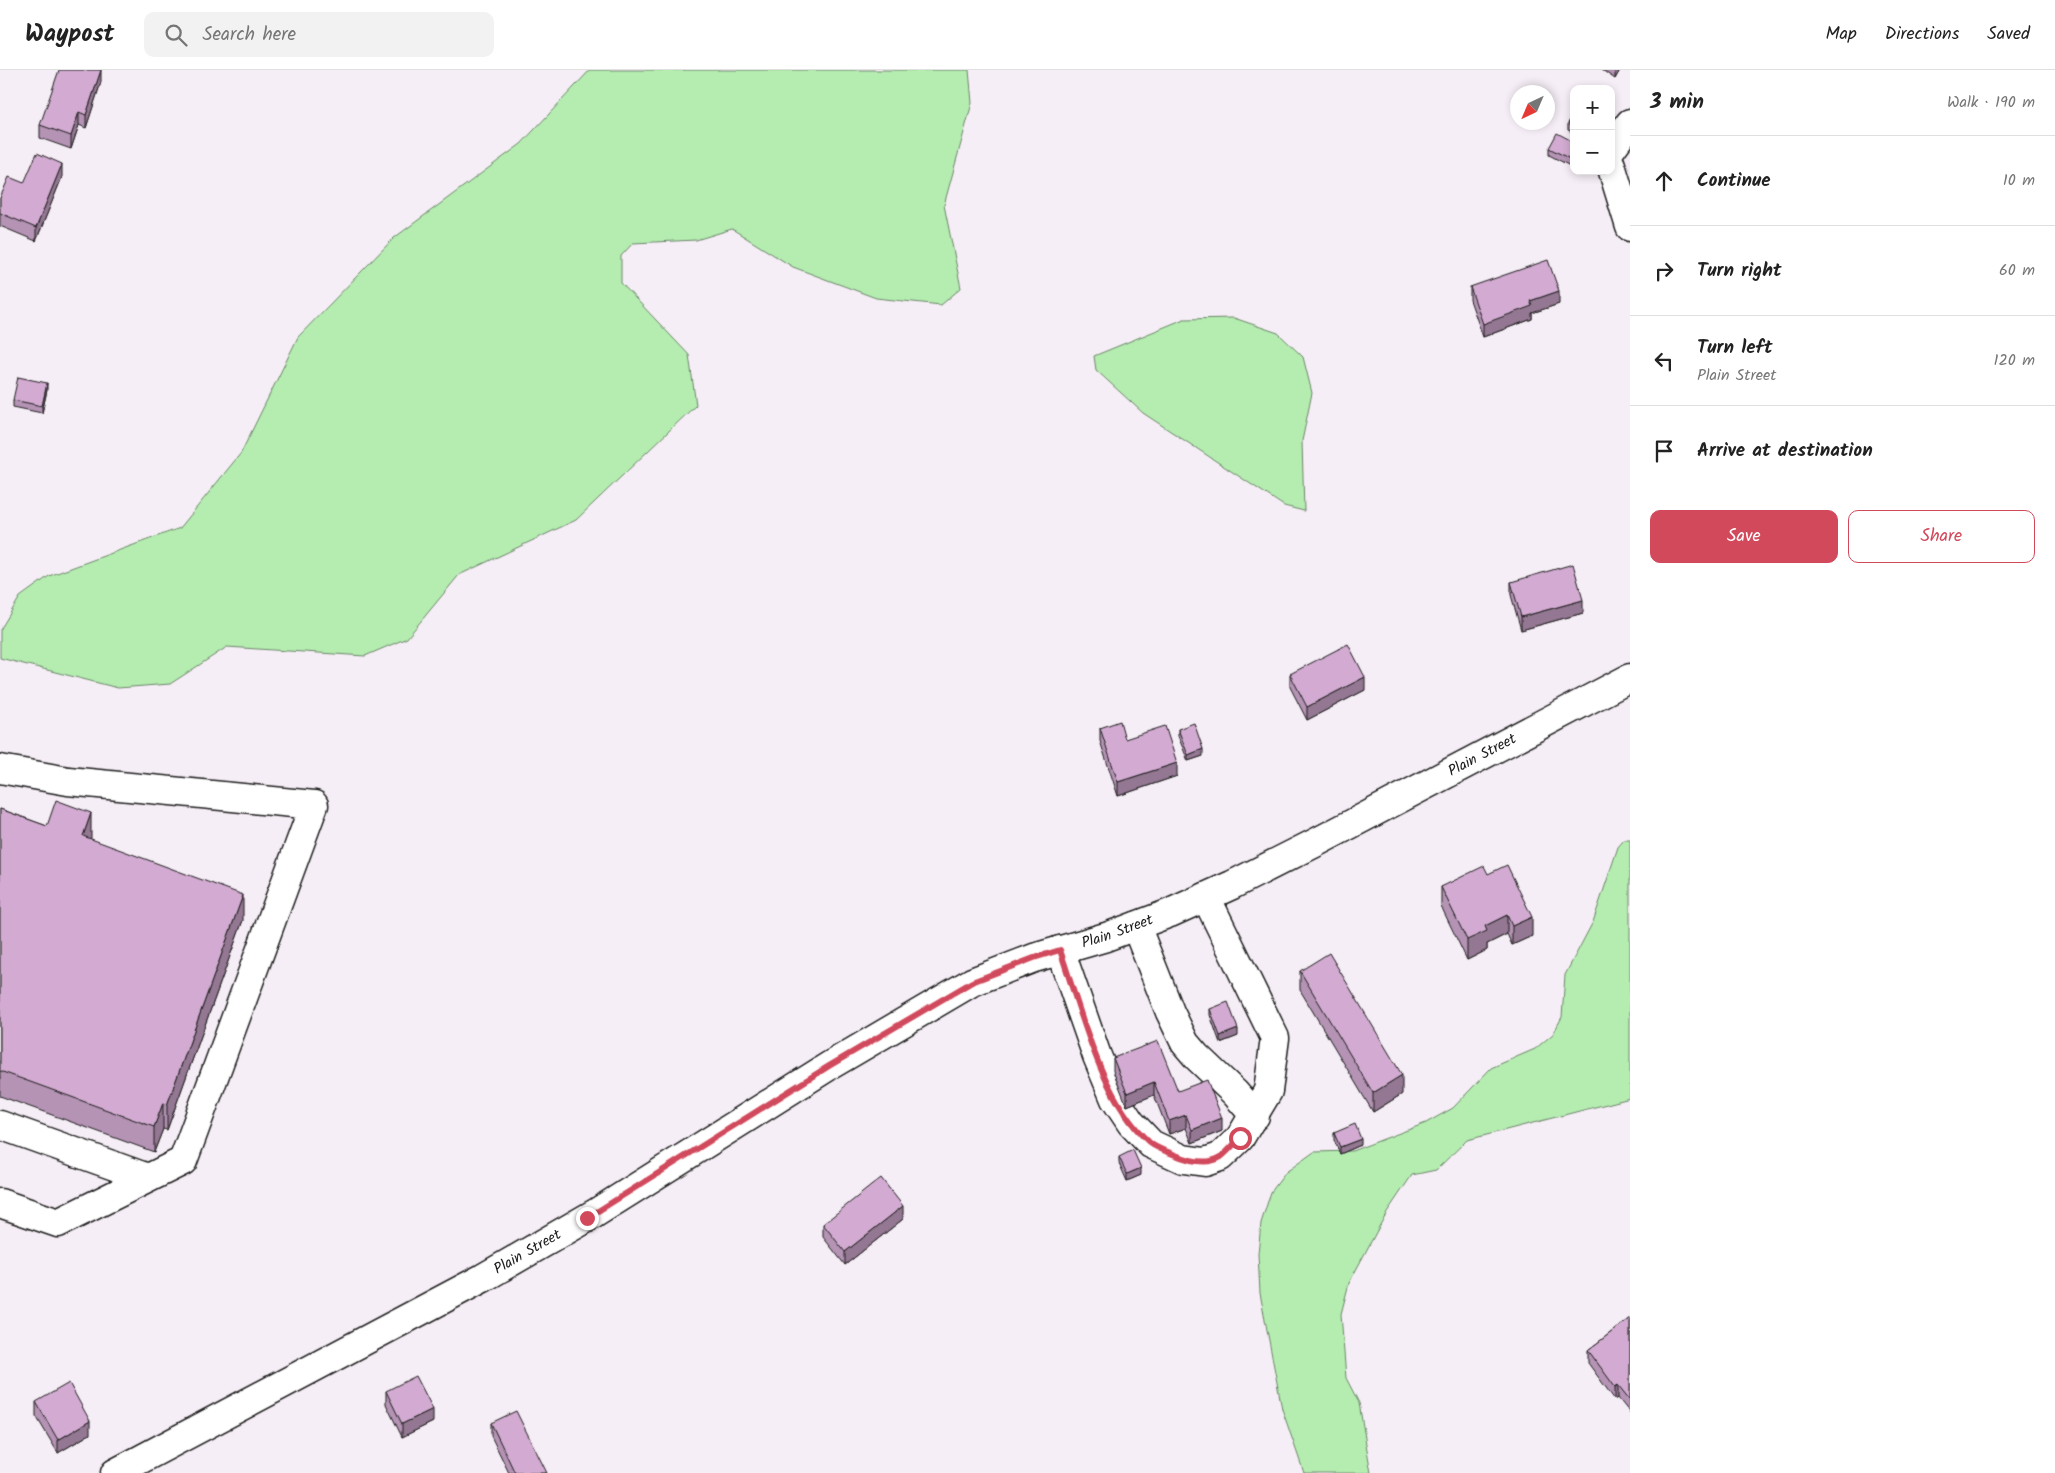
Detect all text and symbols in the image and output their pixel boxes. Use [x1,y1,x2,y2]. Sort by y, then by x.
search box [144,12,494,57]
text: Waypost [25,15,114,54]
text: Search here [202,20,296,50]
text: Map [1825,20,1857,49]
text: Directions [1885,20,1959,49]
text: Saved [1987,20,2030,49]
icon: search [162,21,190,49]
north arrow [1510,85,1555,130]
map controls [1570,85,1615,175]
button: + [1570,85,1615,130]
text: 3 min [1650,86,1704,119]
text: Walk · 190 m [1947,90,2035,115]
button: − [1570,130,1615,175]
text: Continue [1697,166,1770,196]
icon: ahead [1650,167,1678,195]
text: 10 m [2003,168,2035,193]
text: Turn right [1697,256,1782,286]
icon: right [1650,257,1678,285]
text: 60 m [1999,258,2035,283]
text: Turn left [1697,333,1772,363]
icon: left [1650,347,1678,375]
text: 120 m [1994,348,2035,373]
text: Plain Street [1697,363,1776,388]
text: Arrive at destination [1697,436,1873,466]
icon: arrive [1650,437,1678,465]
button: Save [1650,510,1838,563]
button: Share [1848,510,2035,563]
street label: Plain Street [1444,727,1521,783]
street label: Plain Street [1079,908,1157,956]
route start [1229,1127,1252,1150]
route end [576,1207,599,1230]
street label: Plain Street [489,1223,566,1281]

